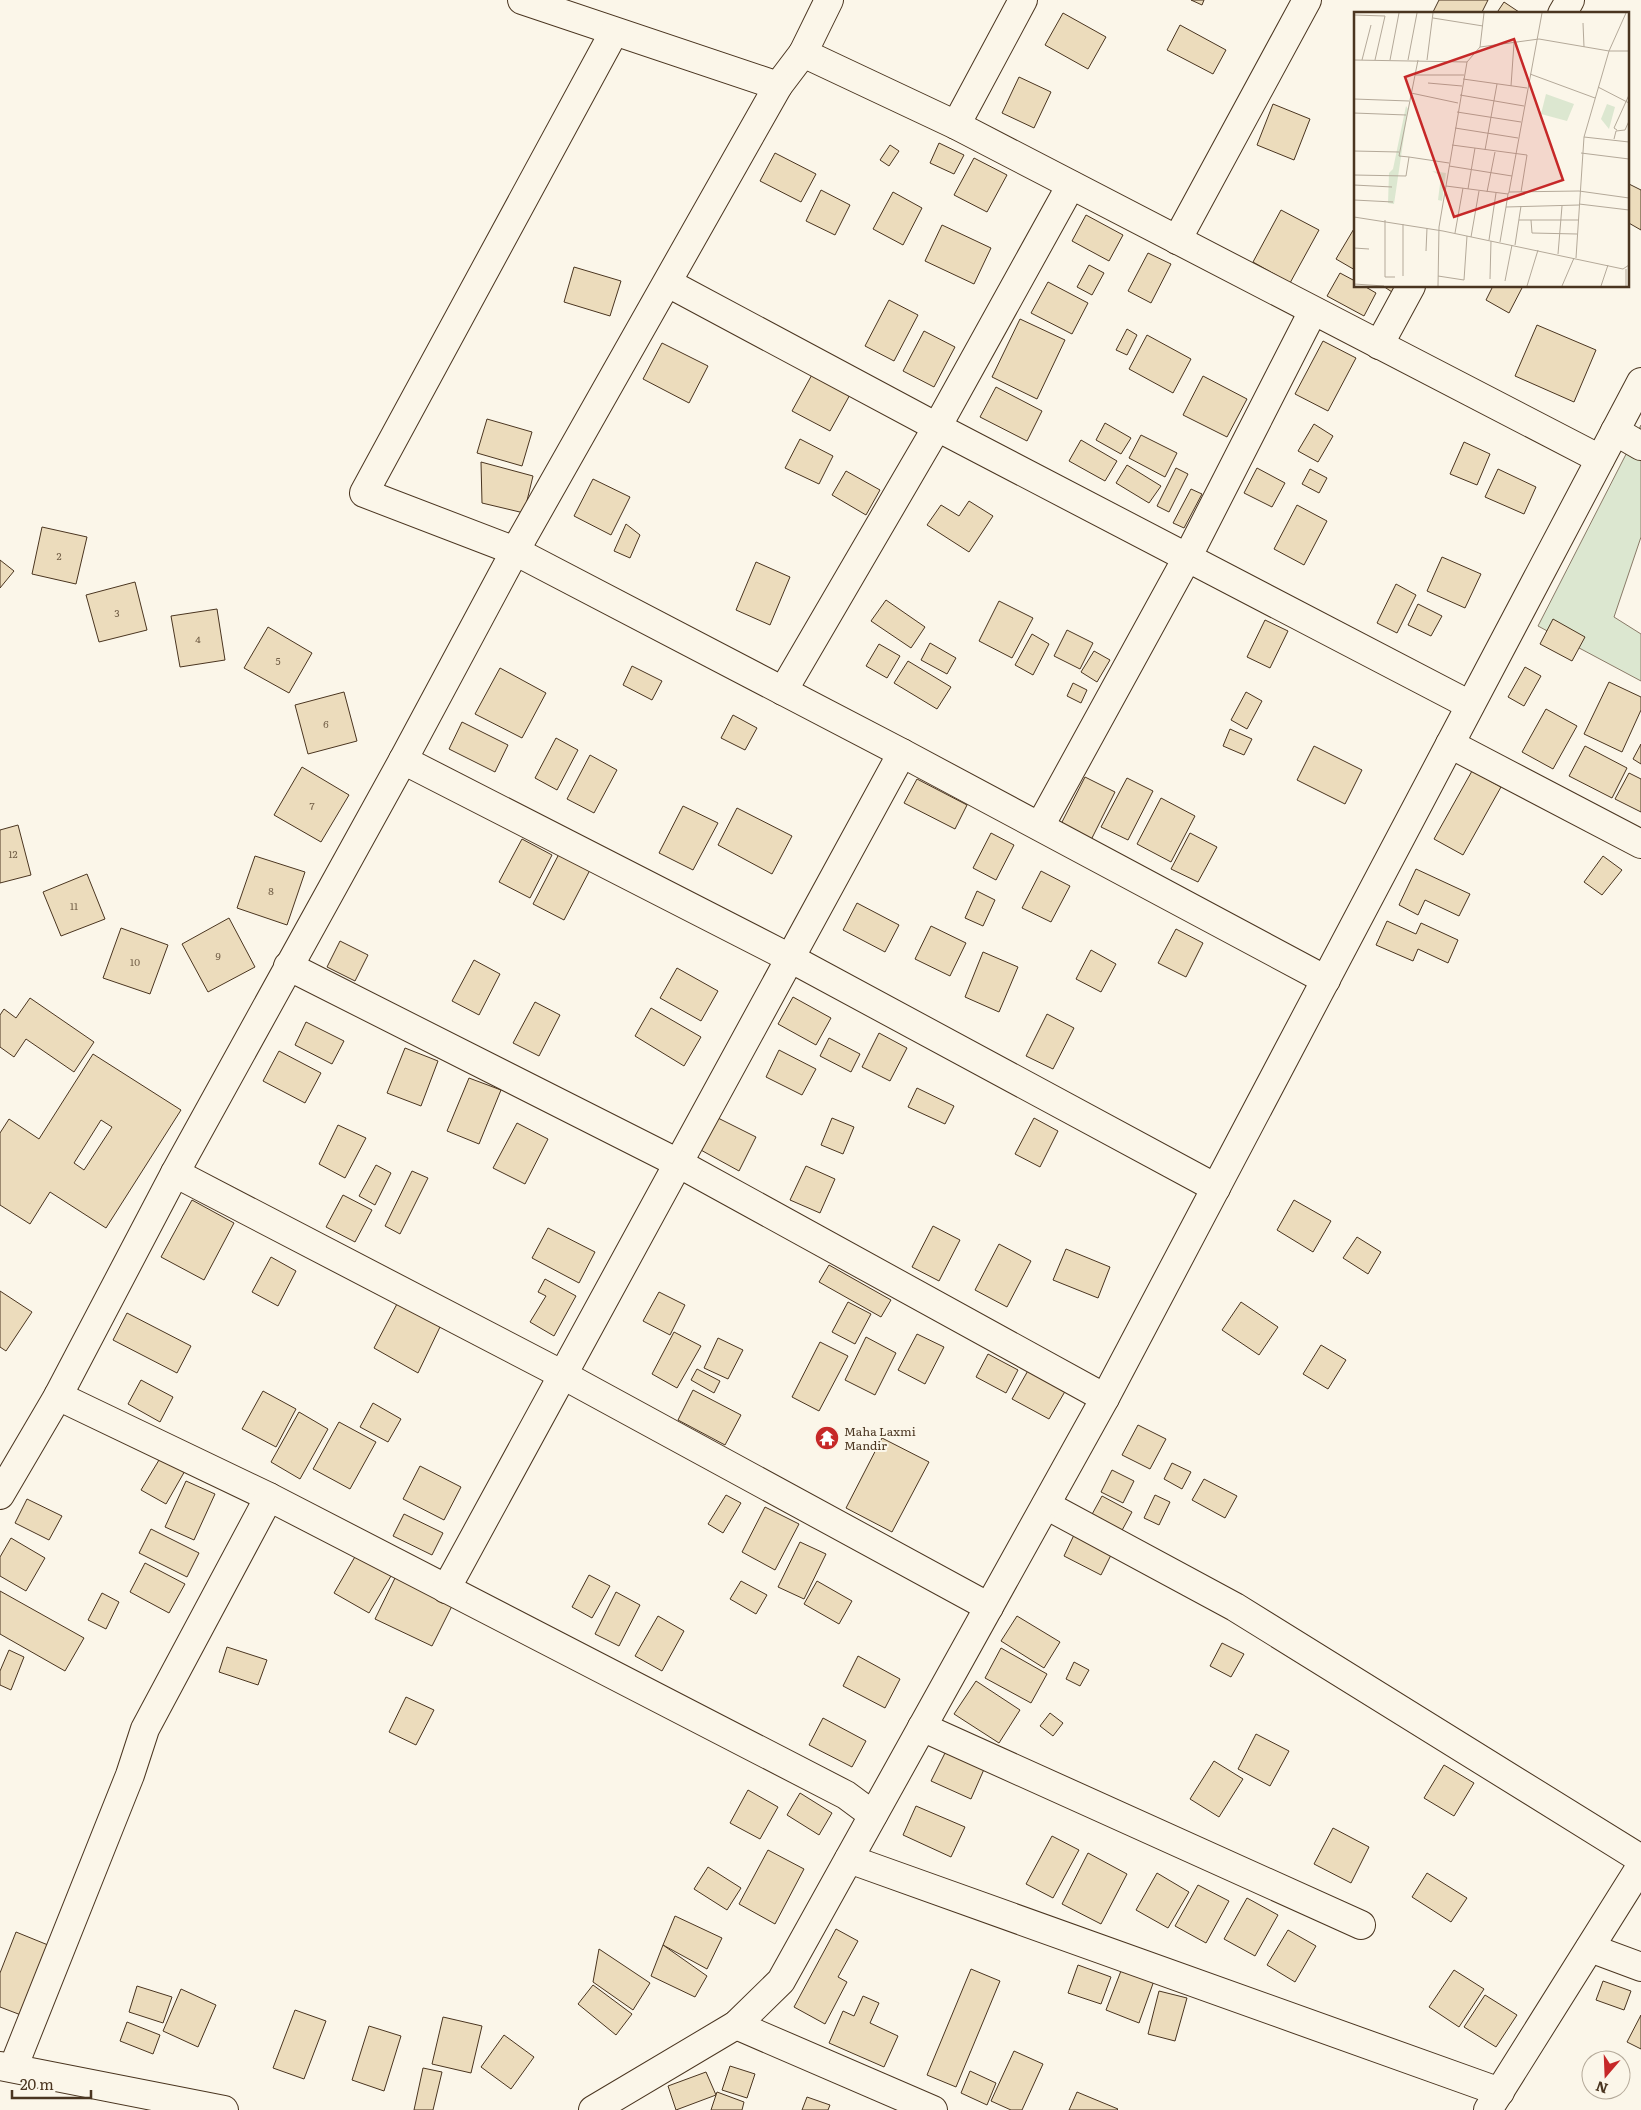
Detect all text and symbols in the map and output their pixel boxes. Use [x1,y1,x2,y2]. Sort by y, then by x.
inset map [1354,12,1628,288]
house number: 2 [56,548,62,563]
house number: 3 [114,605,120,620]
house number: 4 [195,631,201,646]
house number: 5 [275,653,281,668]
house number: 6 [323,716,329,731]
house number: 7 [309,798,315,813]
house number: 12 [8,846,18,861]
house number: 8 [268,883,274,898]
house number: 11 [70,898,78,913]
house number: 9 [215,948,221,963]
house number: 10 [130,954,140,969]
place label: Maha Laxmi Mandir [844,1422,916,1454]
temple icon: Maha Laxmi Mandir [814,1425,840,1451]
north arrow [1581,2050,1631,2100]
scale bar [12,2068,91,2100]
text: 20 m [20,2072,54,2095]
text: N [1592,2077,1610,2100]

